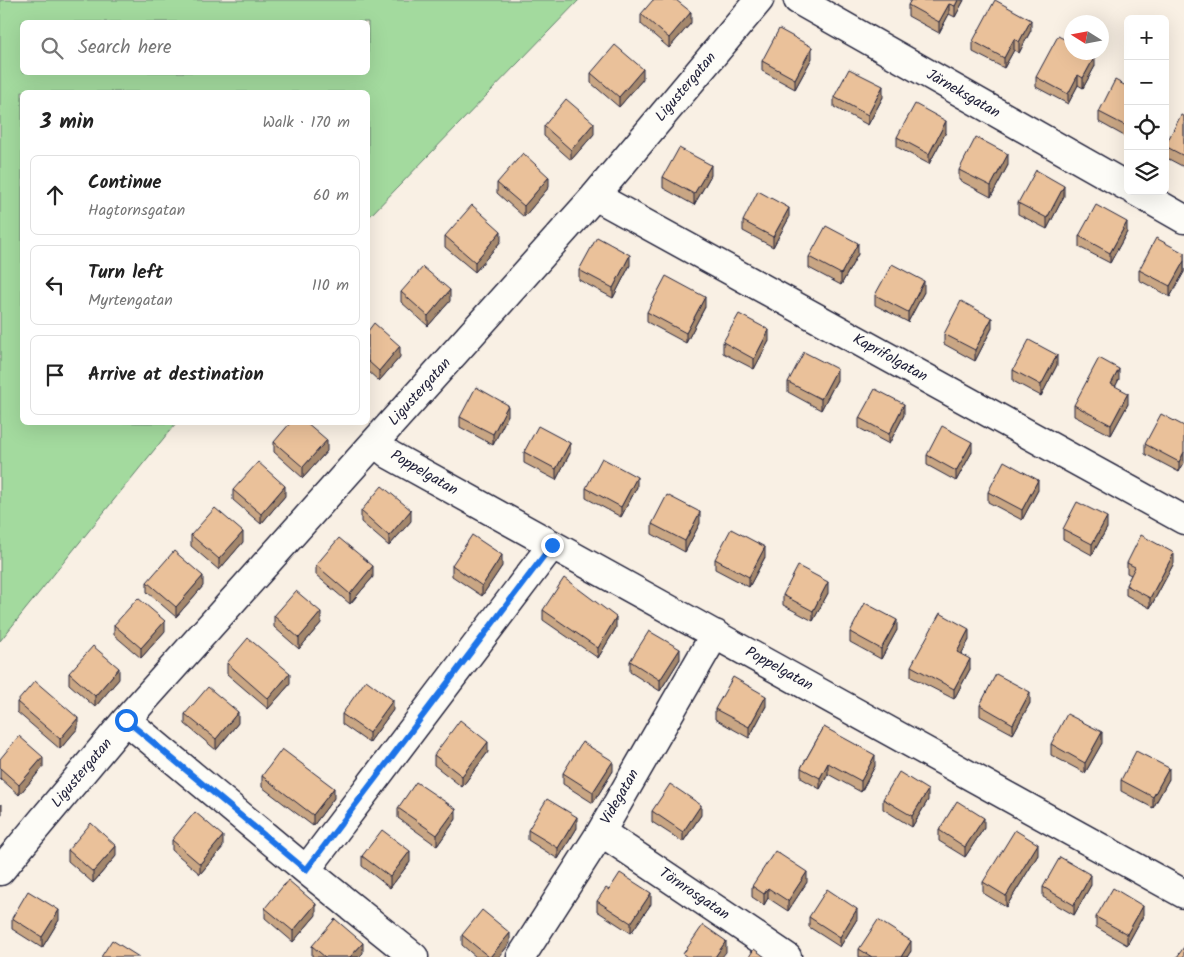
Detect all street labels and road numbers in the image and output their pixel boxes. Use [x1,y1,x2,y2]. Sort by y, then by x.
street label: Ligustergatan [649,47,723,127]
street label: Järneksgatan [921,63,1005,125]
street label: Kaprifolgatan [848,327,932,389]
street label: Ligustergatan [383,352,457,432]
street label: Poppelgatan [386,444,462,502]
street label: Poppelgatan [741,640,817,698]
street label: Ligustergatan [45,733,119,813]
street label: Videgatan [594,765,646,829]
street label: Törnrosgatan [654,861,734,927]

